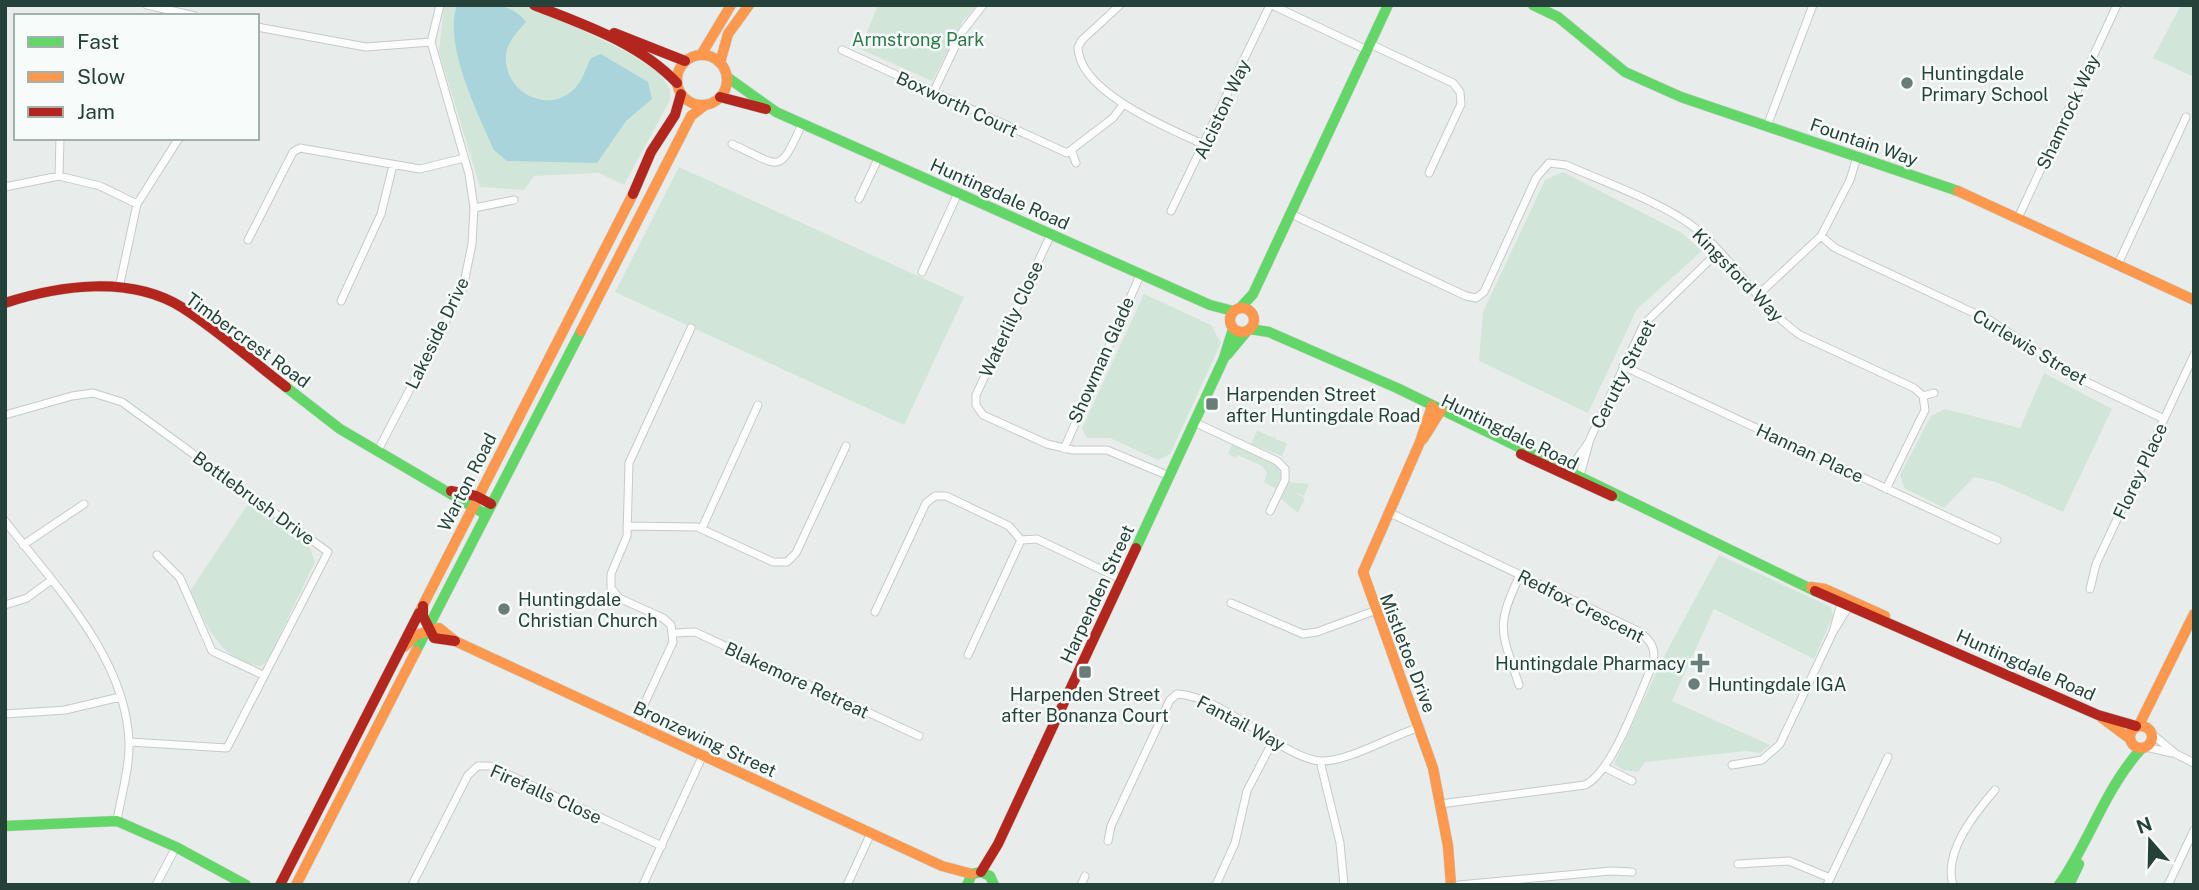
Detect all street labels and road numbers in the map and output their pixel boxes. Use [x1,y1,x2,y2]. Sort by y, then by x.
street label: Shamrock Way [2032,51,2104,173]
street label: Alciston Way [1190,55,1254,162]
street label: Boxworth Court [893,67,1021,141]
street label: Fountain Way [1807,114,1921,170]
street label: Huntingdale Road [927,154,1073,234]
street label: Kingsford Way [1688,224,1788,326]
street label: Waterlily Close [975,258,1047,380]
street label: Lakeside Drive [401,274,473,392]
street label: Timbercrest Road [182,288,314,392]
street label: Showman Glade [1064,294,1138,426]
street label: Curlewis Street [1969,305,2091,389]
street label: Cerutty Street [1586,316,1660,432]
street label: Huntingdale Road [1438,390,1582,474]
street label: Hannan Place [1753,419,1867,487]
street label: Florey Place [2109,420,2171,522]
street label: Warton Road [433,429,501,535]
street label: Bottlebrush Drive [189,447,319,549]
street label: Harpenden Street [1056,521,1138,667]
street label: Redfox Crescent [1514,565,1648,647]
street label: Mistletoe Drive [1376,591,1440,715]
street label: Huntingdale Road [1953,625,2099,705]
street label: Blakemore Retreat [722,637,872,723]
street label: Fantail Way [1193,691,1289,755]
street label: Bronzewing Street [630,697,780,781]
street label: Firefalls Close [487,760,605,828]

